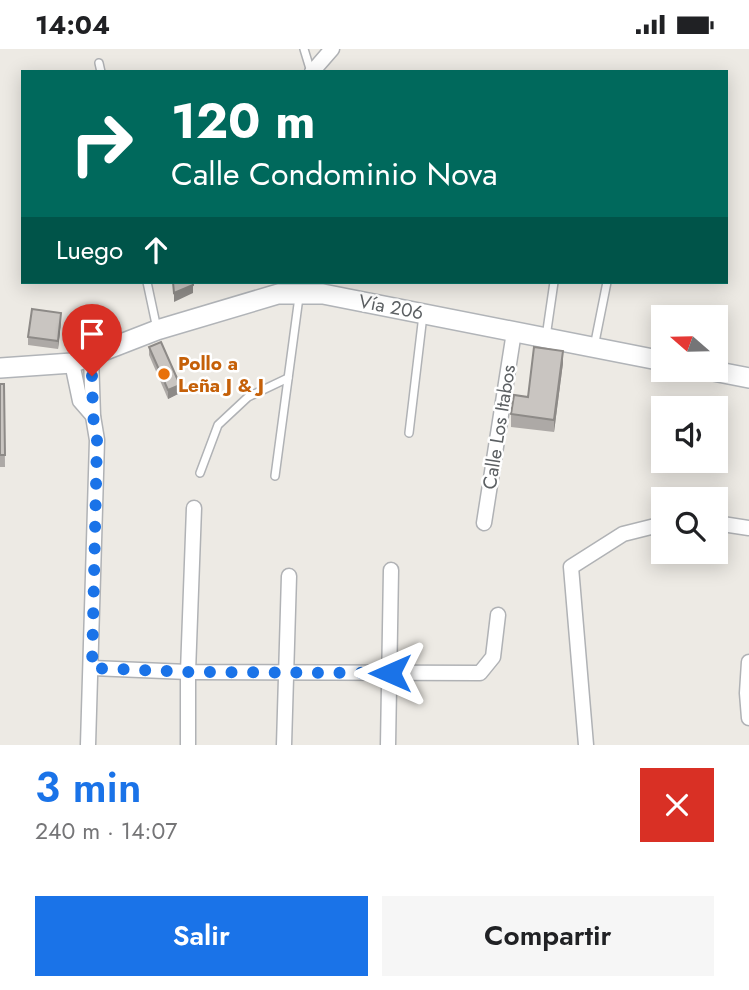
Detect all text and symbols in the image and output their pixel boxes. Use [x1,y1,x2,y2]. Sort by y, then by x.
text: 14:04 [35,6,110,44]
text: 120 m [171,86,315,156]
icon: right [56,98,147,189]
text: Calle Condominio Nova [171,151,498,197]
text: Luego [56,231,123,269]
icon: ahead [137,231,175,269]
street label: Vía 206 [356,288,426,326]
pin [62,304,122,376]
north arrow [651,305,728,381]
map controls [651,305,728,564]
icon: arrive [73,315,111,353]
place label: Pollo a Leña J & J [178,350,264,399]
street label: Calle Los Itabos [476,362,522,491]
marker: Pollo a Leña J & J [156,366,172,382]
button: sound [651,396,728,473]
button: search [651,487,728,564]
position arrow [353,636,427,710]
text: 3 min [35,757,141,818]
button: close [640,768,714,842]
text: 240 m · 14:07 [35,814,177,848]
button: Salir [35,896,368,976]
button: Compartir [382,896,714,976]

